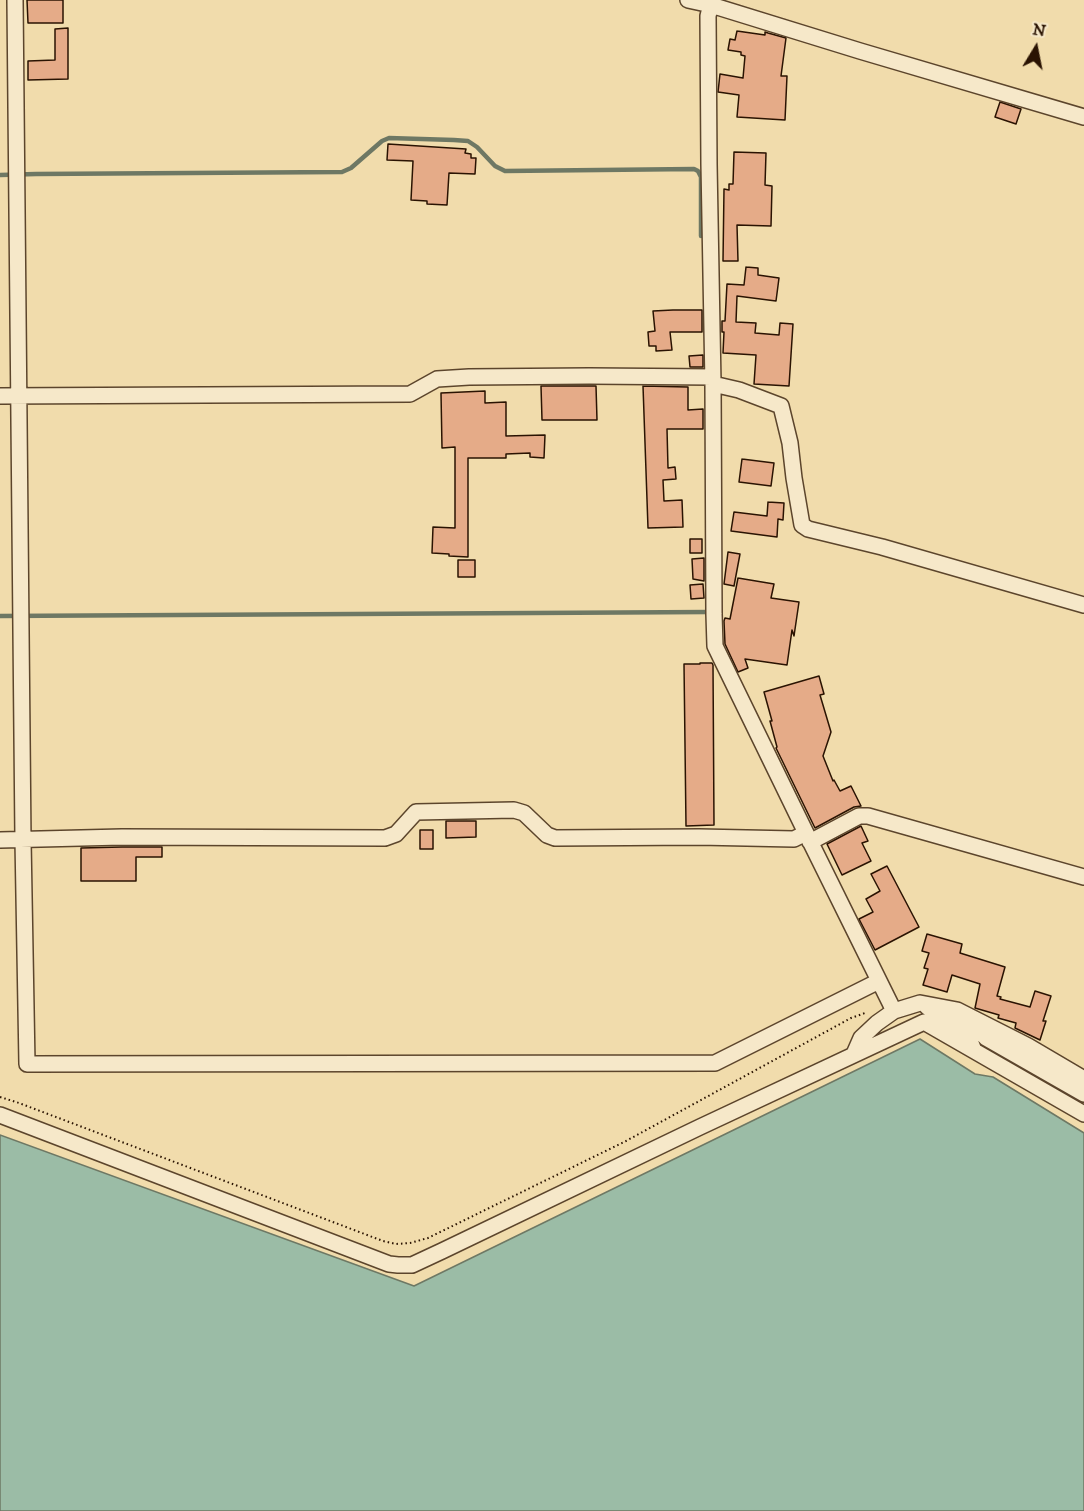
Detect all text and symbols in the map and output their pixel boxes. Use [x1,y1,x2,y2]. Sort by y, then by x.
north arrow [1006,18,1066,78]
text: N [1031,19,1047,41]

